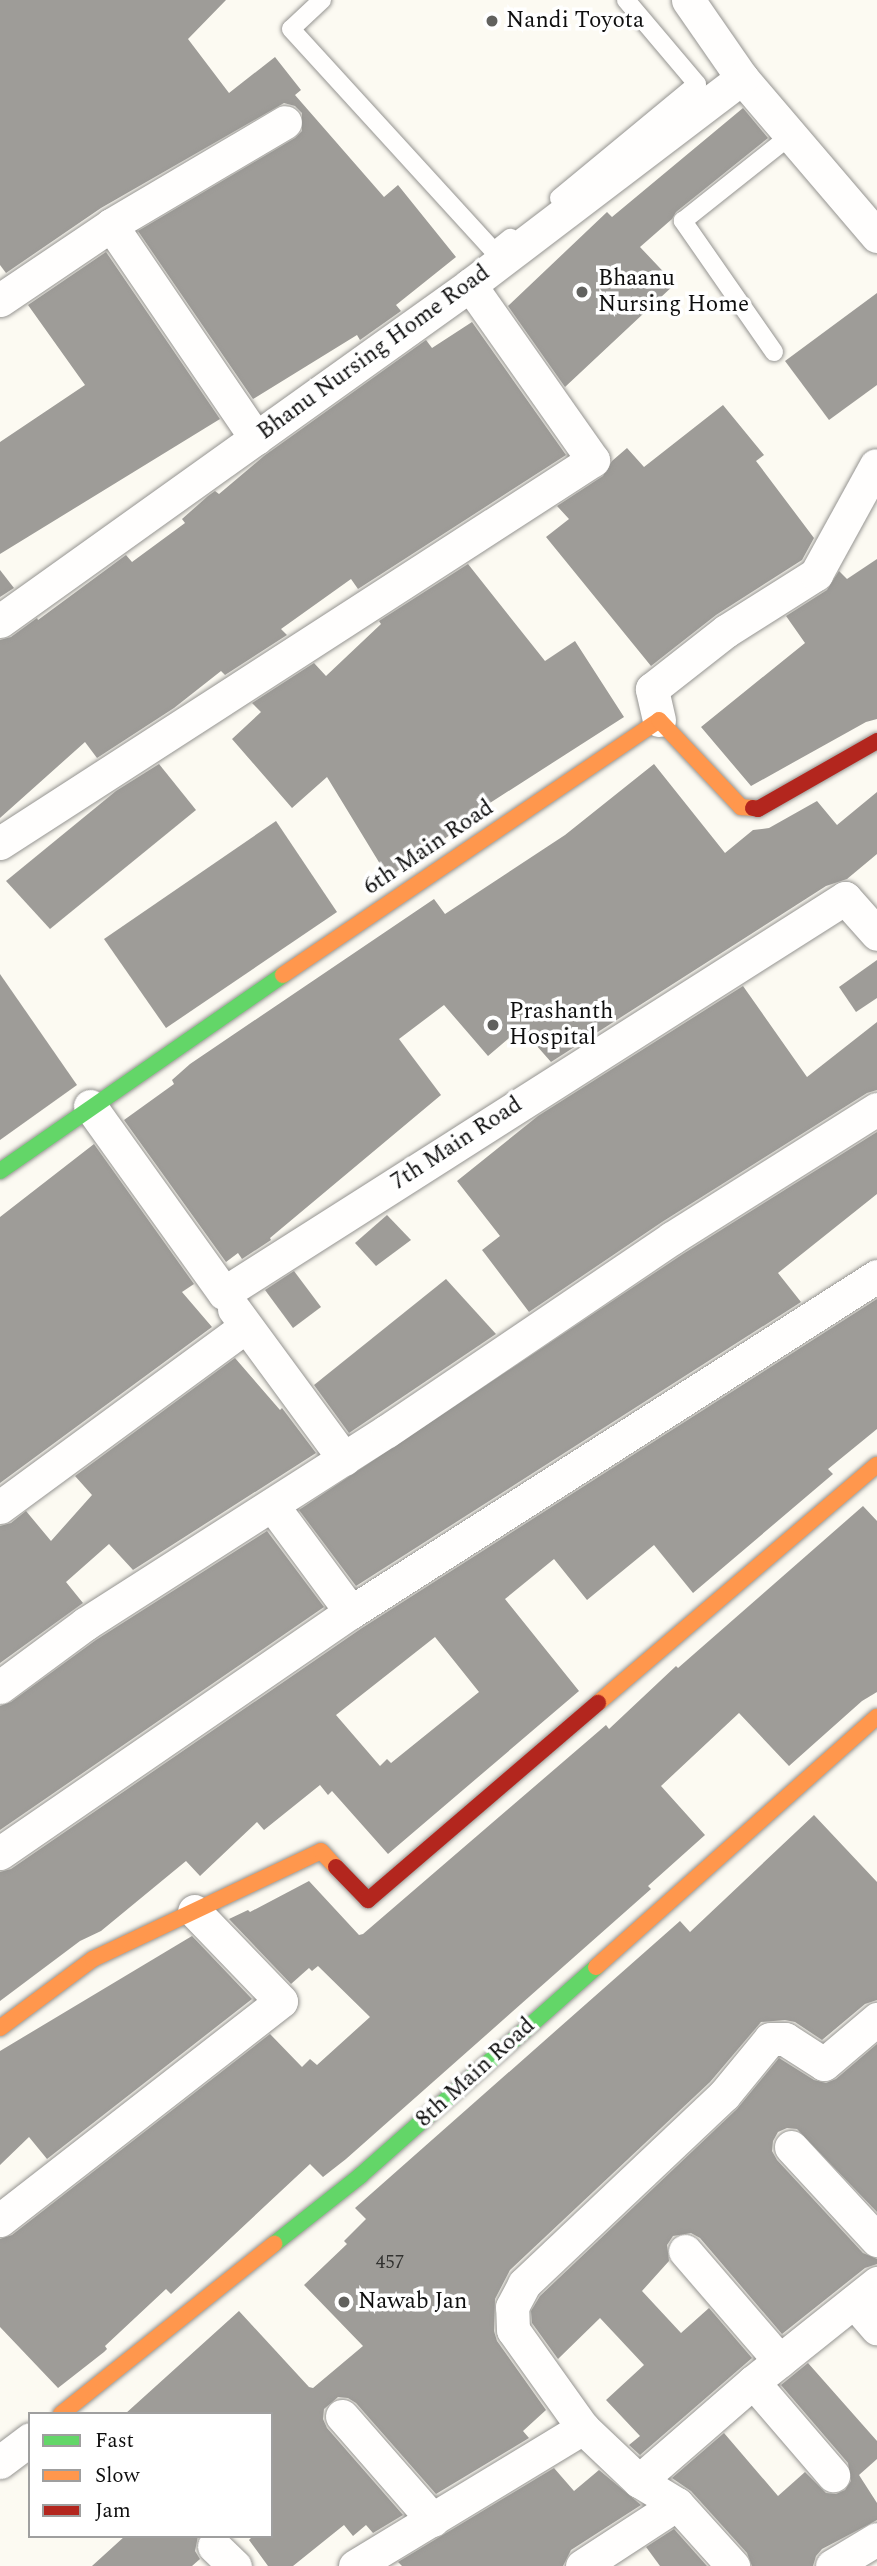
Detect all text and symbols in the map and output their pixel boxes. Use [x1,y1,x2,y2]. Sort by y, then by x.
place label: Nandi Toyota [506,7,644,35]
marker: Nandi Toyota [484,13,500,29]
street label: Bhanu Nursing Home Road [253,260,495,446]
place label: Bhaanu Nursing Home [598,265,749,319]
marker: Bhaanu Nursing Home [572,282,592,302]
street label: 6th Main Road [359,795,499,901]
place label: Prashanth Hospital [509,998,613,1052]
marker: Prashanth Hospital [483,1015,503,1035]
street label: 7th Main Road [386,1092,528,1196]
street label: 8th Main Road [411,2012,541,2134]
house number: 457 [376,2252,404,2274]
place label: Nawab Jan [358,2288,467,2316]
marker: Nawab Jan [336,2294,352,2310]
legend [28,2412,273,2538]
text: Fast [95,2425,134,2457]
text: Slow [95,2460,139,2492]
text: Jam [95,2495,131,2527]

